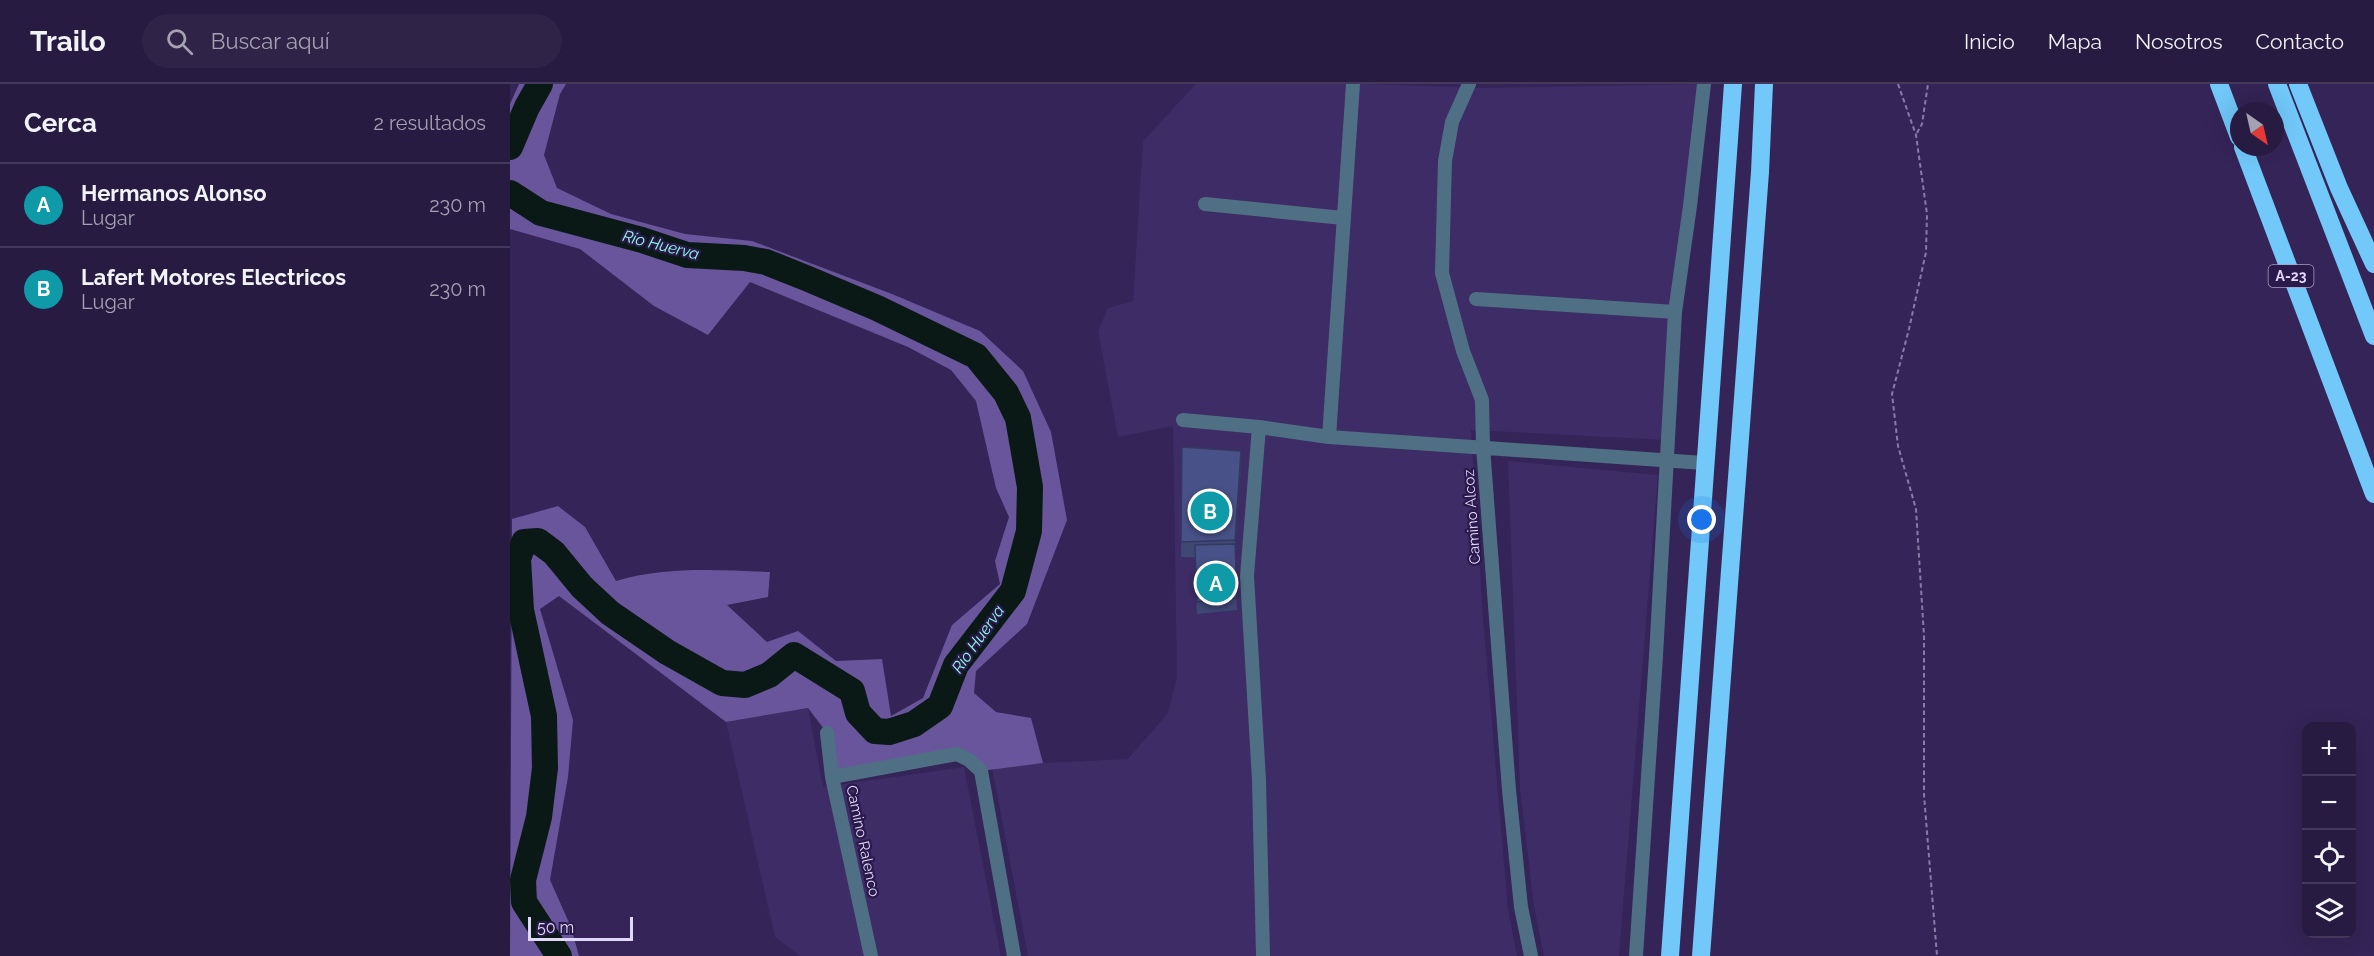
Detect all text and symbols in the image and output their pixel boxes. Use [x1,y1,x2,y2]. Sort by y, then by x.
search box [142,14,562,68]
text: Trailo [30,25,106,58]
icon: search [163,25,196,58]
text: Buscar aquí [211,28,329,54]
text: Inicio [1964,29,2015,54]
text: Mapa [2048,29,2102,54]
text: Nosotros [2135,29,2223,54]
text: Contacto [2256,29,2344,54]
north arrow [2230,102,2284,156]
text: Cerca [24,108,97,138]
text: 2 resultados [373,111,486,135]
text: Hermanos Alonso [81,180,267,206]
text: A [37,193,50,217]
text: 230 m [429,193,486,217]
text: Lugar [81,206,135,230]
water label: Río Huerva [621,226,702,264]
text: Lafert Motores Electricos [81,264,346,290]
road number: A-23 [2268,265,2314,287]
text: B [37,277,50,301]
text: 230 m [429,277,486,301]
text: Lugar [81,290,135,314]
street label: Camino Alcoz [1460,469,1484,565]
pin: B [1190,488,1230,534]
your location [1687,505,1716,534]
pin: A [1196,560,1236,606]
water label: Río Huerva [948,601,1008,677]
map controls [2302,722,2356,938]
button: + [2302,722,2356,776]
button: − [2302,776,2356,830]
street label: Camino Ralenco [842,784,884,898]
button: locate [2302,830,2356,884]
button: layers [2302,884,2356,938]
scale bar [528,914,633,942]
text: 50 m [537,918,574,937]

